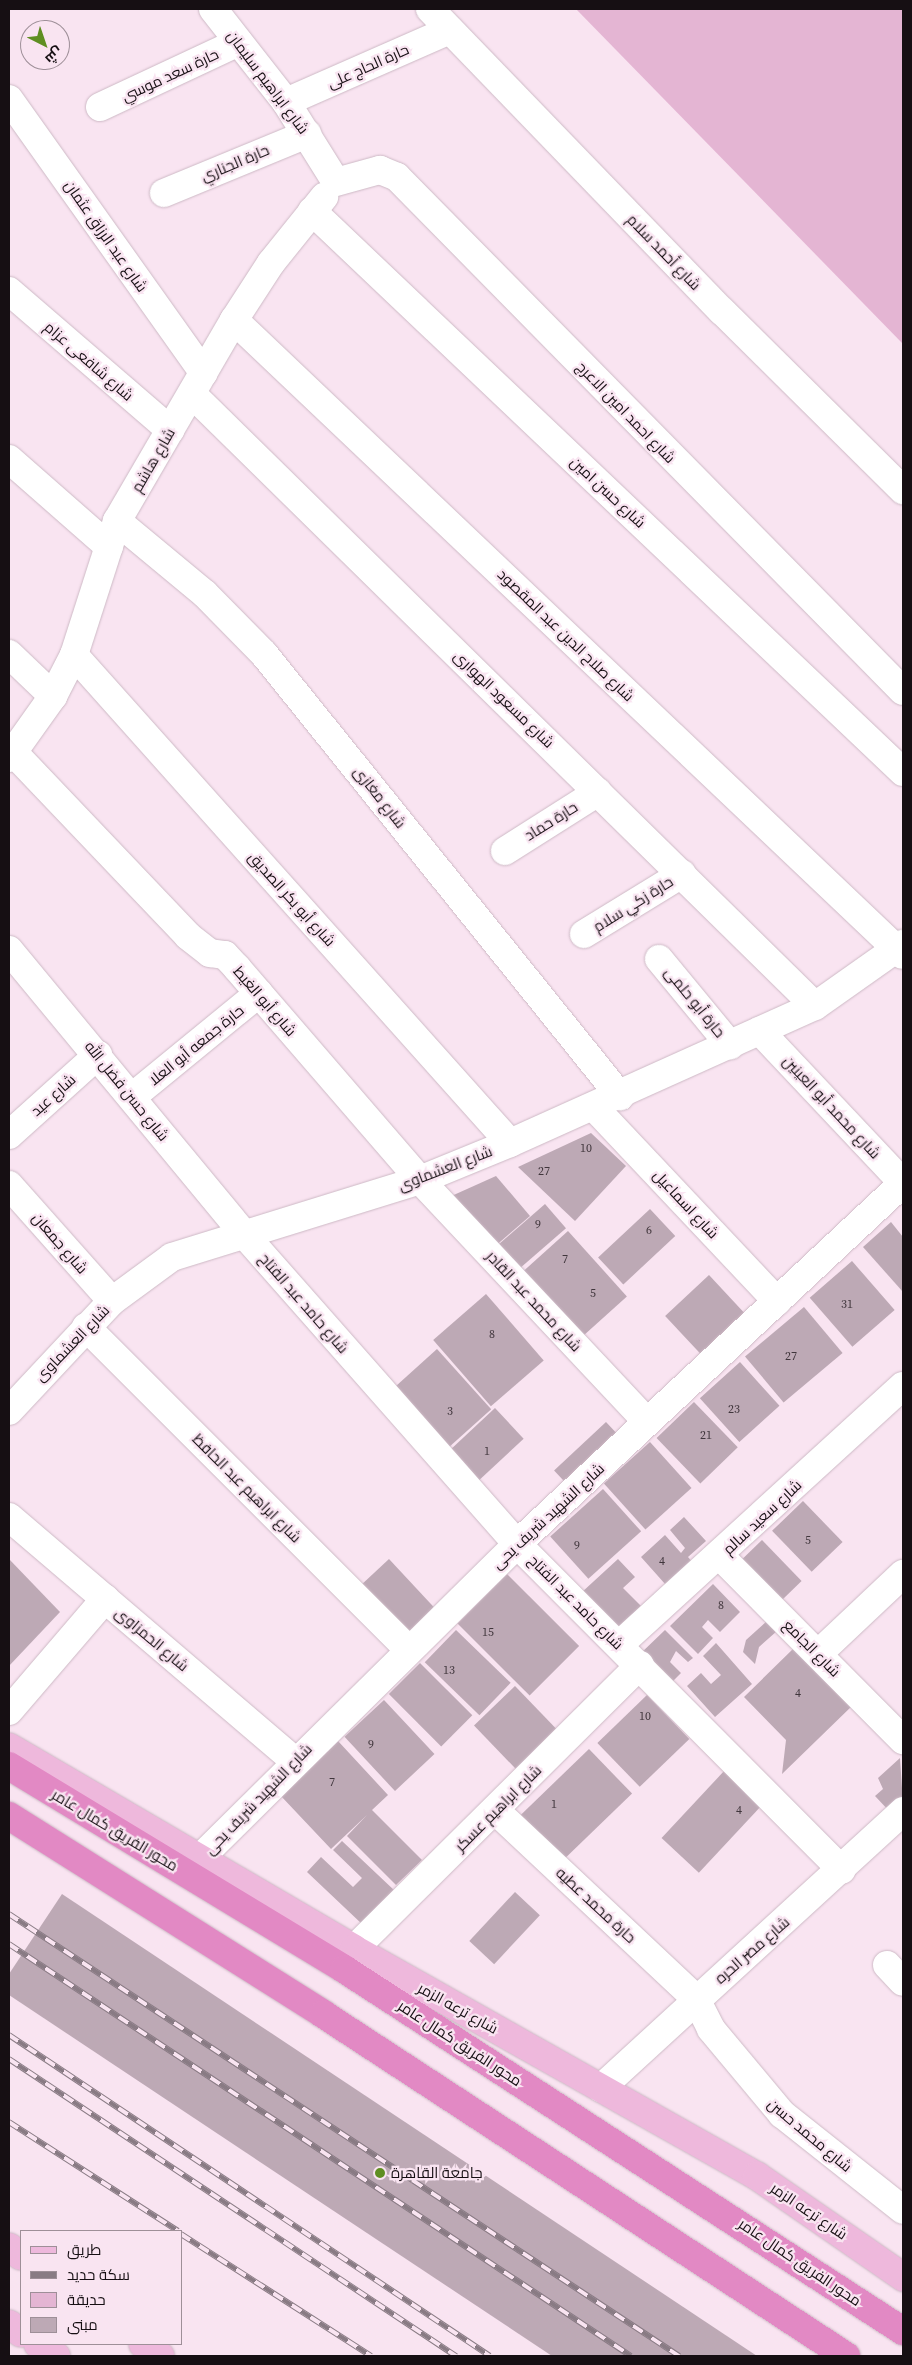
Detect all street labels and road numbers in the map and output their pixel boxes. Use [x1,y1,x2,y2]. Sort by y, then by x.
street label: شارع ابراهيم سليمان [223,27,313,137]
street label: حارة الحاج على [324,40,412,92]
street label: حارة سعد موسي [119,45,221,105]
street label: حارة الجناري [198,141,272,185]
street label: شارع عبد الرزاق عثمان [61,177,151,295]
street label: شارع أحمد سلام [623,210,705,294]
street label: شارع شافعى عزام [41,318,137,404]
street label: شارع احمد امين الاعرج [573,357,679,467]
street label: شارع هاشم [127,425,179,495]
street label: شارع حسن امين [567,453,649,531]
street label: شارع صلاح الدين عبد المقصود [494,565,638,705]
street label: شارع مسعود الهوارى [450,647,558,751]
street label: شارع مغازى [350,762,410,832]
street label: حارة حماد [521,798,581,844]
street label: شارع أبو بكر الصديق [245,848,339,950]
street label: حارة زكي سلام [590,872,676,936]
street label: شارع أبو الغيط [230,962,300,1040]
street label: حارة أبو حلمى [661,963,729,1041]
street label: حارة جمعه أبو العلا [145,1001,247,1089]
street label: شارع حسن فضل الله [81,1037,173,1145]
street label: شارع محمد أبو العينين [780,1052,884,1162]
street label: شارع عيد [27,1070,79,1120]
street label: شارع العشماوى [395,1142,495,1194]
street label: شارع اسماعيل [650,1166,722,1242]
street label: شارع جمعان [29,1209,91,1277]
street label: شارع محمد عبد القادر [483,1247,585,1355]
street label: شارع حامد عبد الفتاح [256,1249,352,1357]
street label: شارع العشماوى [31,1301,113,1385]
street label: شارع ابراهيم عبد الحافظ [189,1430,305,1546]
street label: شارع الشهيد شريف يحى [488,1459,608,1573]
street label: شارع سعيد سالم [719,1476,805,1558]
street label: شارع حامد عبد الفتاح [525,1551,627,1653]
street label: شارع الحمزاوى [112,1603,192,1675]
street label: شارع الجامع [780,1616,844,1680]
street label: شارع الشهيد شريف يحى [200,1740,316,1858]
street label: شارع ابراهيم عسكر [451,1761,545,1855]
street label: محور الفريق كمال عامر [49,1785,181,1875]
street label: حارة محمد عطيه [552,1863,640,1947]
street label: شارع مصر الحره [711,1913,793,1987]
street label: شارع ترعه الزمر [415,1979,501,2037]
street label: محور الفريق كمال عامر [395,1996,525,2090]
street label: شارع محمد حسن [764,2095,856,2175]
street label: شارع ترعه الزمر [767,2179,851,2243]
street label: محور الفريق كمال عامر [735,2214,865,2310]

